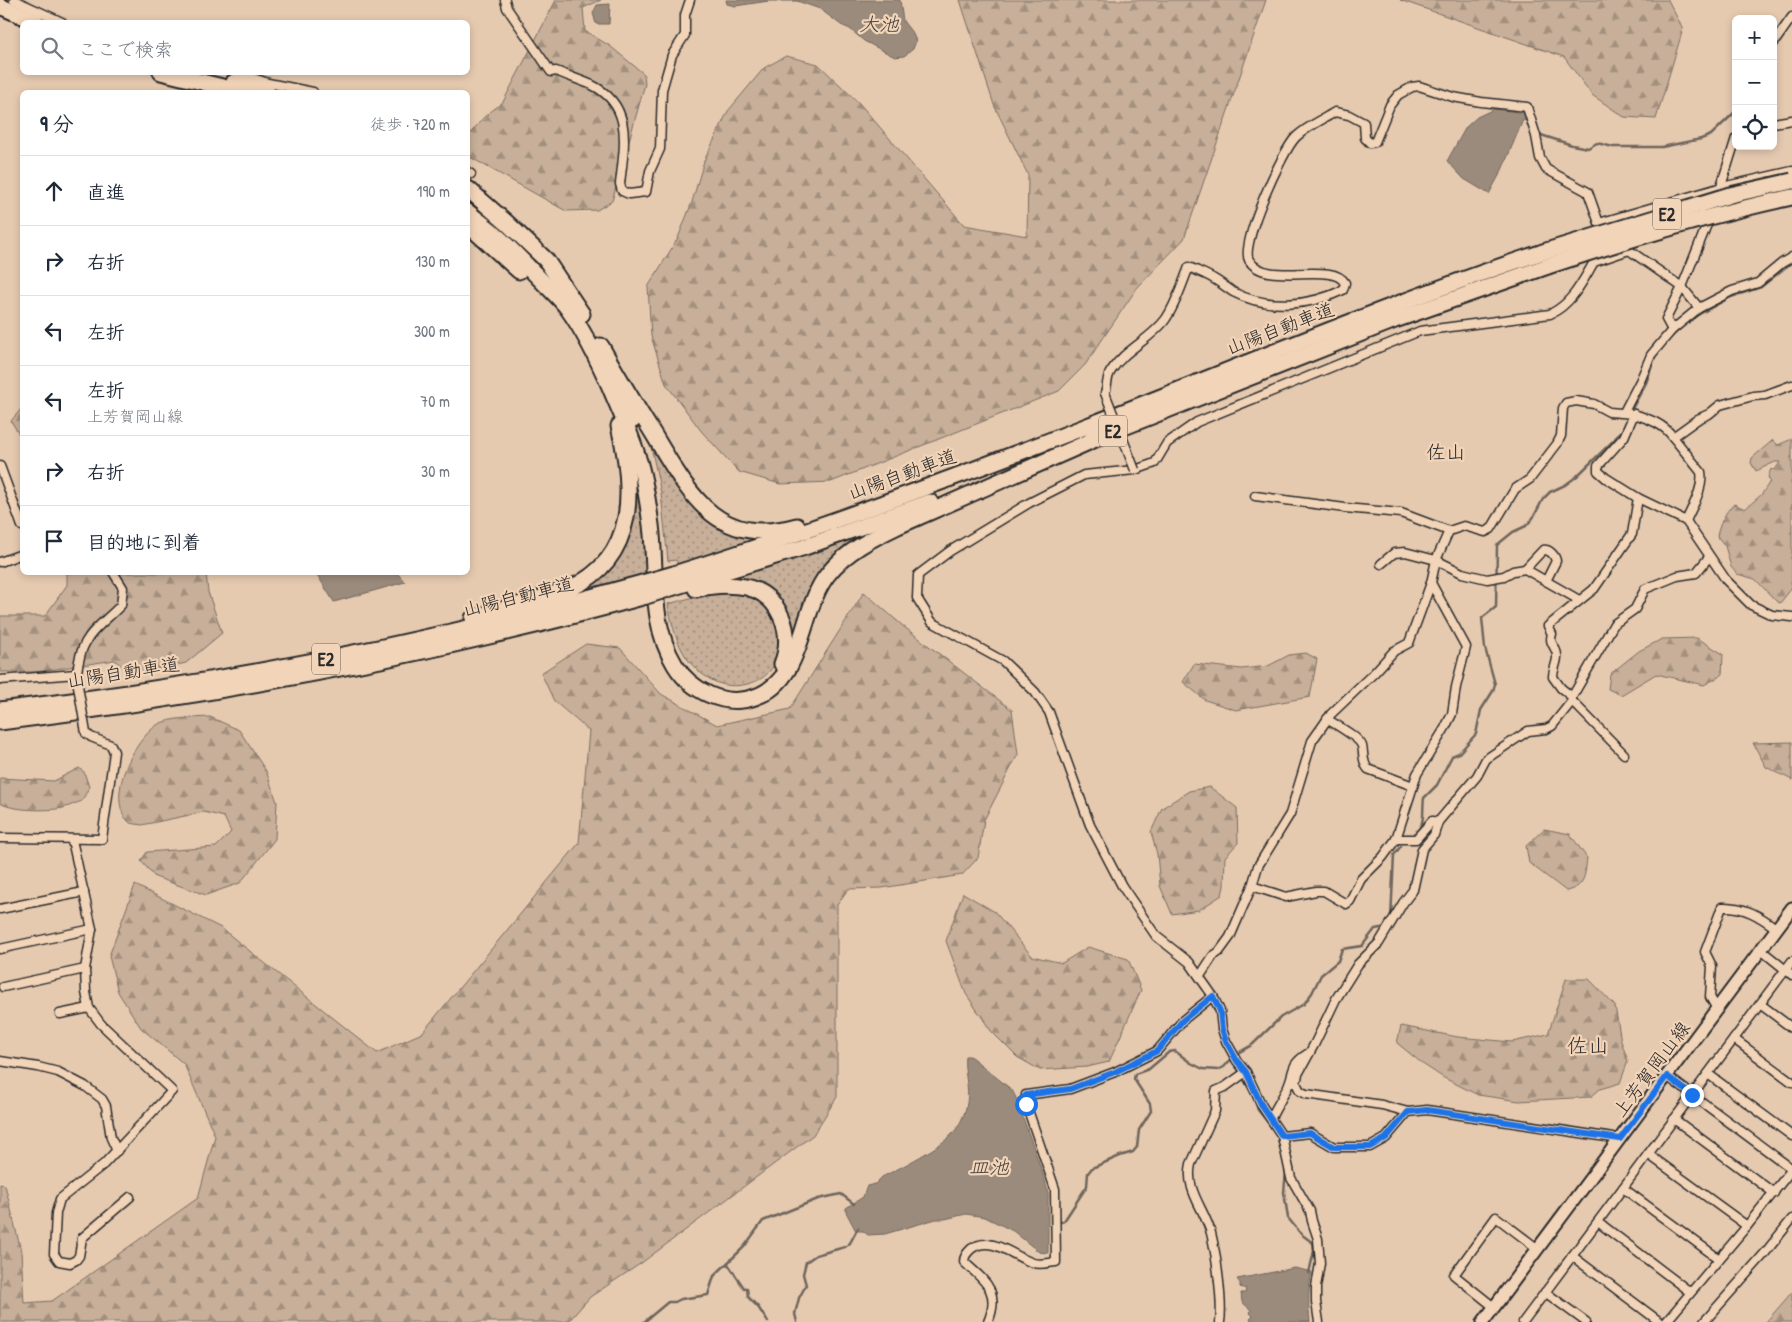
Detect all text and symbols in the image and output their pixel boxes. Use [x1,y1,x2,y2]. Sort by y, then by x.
water label: 大池 [859,10,900,37]
map controls [1732,15,1777,150]
button: + [1732,15,1777,60]
search box [20,20,470,75]
icon: search [38,34,66,62]
text: ここで検索 [78,36,173,62]
button: − [1732,60,1777,105]
button: locate [1732,105,1777,150]
text: 9 分 [40,109,74,138]
text: 徒歩 · 720 m [370,113,450,135]
icon: ahead [40,177,68,205]
text: 直進 [87,179,125,205]
text: 190 m [417,180,450,202]
road number: E2 [1653,198,1681,230]
icon: right [40,247,68,275]
text: 右折 [87,249,125,275]
text: 130 m [415,250,450,272]
street label: 山陽自動車道 [1222,295,1338,361]
icon: left [40,317,68,345]
text: 左折 [87,319,125,345]
text: 300 m [414,320,450,342]
text: 左折 [87,377,125,403]
icon: left [40,387,68,415]
text: 70 m [420,390,450,412]
text: 上芳賀岡山線 [87,405,183,427]
road number: E2 [1099,416,1127,446]
district label: 佐山 [1426,438,1466,465]
street label: 山陽自動車道 [844,442,960,506]
icon: right [40,457,68,485]
text: 右折 [87,459,125,485]
text: 30 m [421,460,450,482]
icon: arrive [40,527,68,555]
text: 目的地に到着 [87,529,201,555]
street label: 山陽自動車道 [460,570,576,622]
road number: E2 [312,644,340,674]
street label: 山陽自動車道 [65,650,181,694]
street label: 上芳賀岡山線 [1606,1016,1696,1122]
district label: 佐山 [1567,1031,1609,1060]
route end [1681,1084,1704,1107]
route start [1015,1093,1038,1116]
water label: 皿池 [969,1153,1010,1180]

